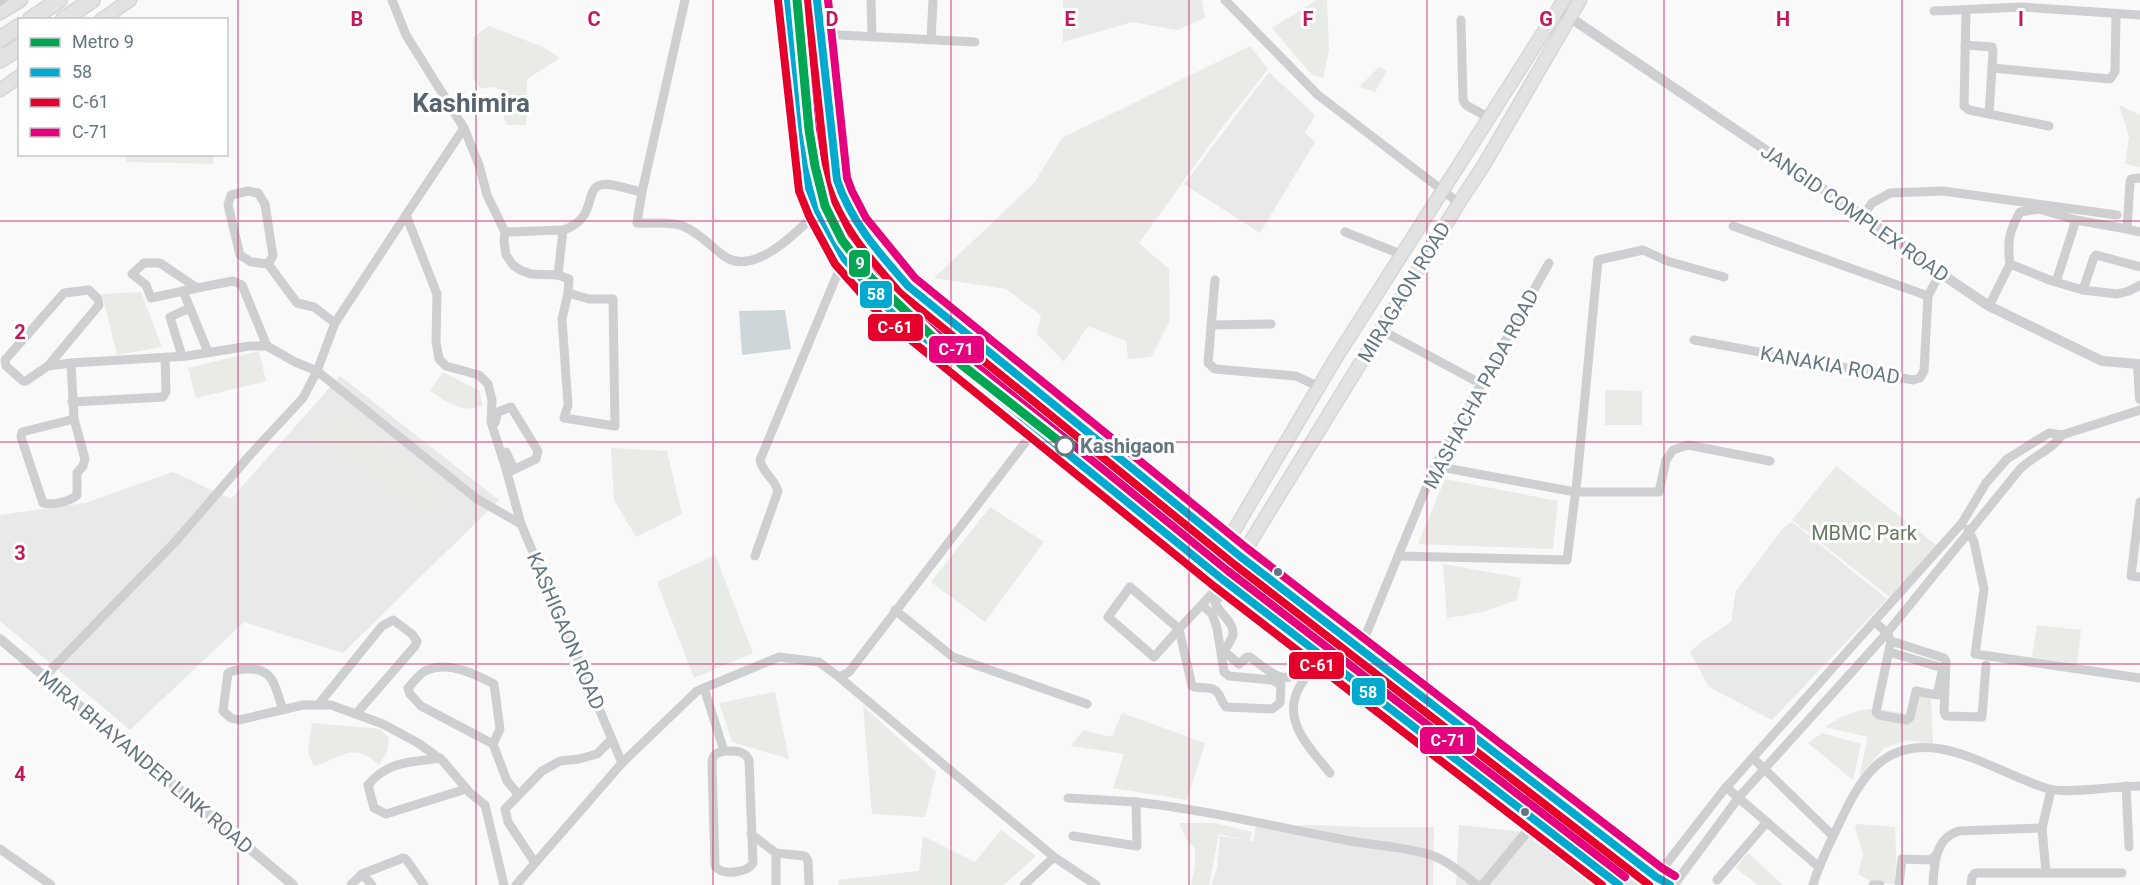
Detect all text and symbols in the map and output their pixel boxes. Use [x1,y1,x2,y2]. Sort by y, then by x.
text: B [351,7,363,31]
text: C [587,7,601,31]
text: D [826,7,839,31]
text: E [1064,7,1076,31]
text: F [1303,7,1314,31]
text: G [1539,7,1553,31]
text: H [1776,7,1790,31]
text: I [2018,7,2024,31]
legend [18,18,228,156]
text: Metro 9 [72,31,134,52]
text: 58 [72,61,92,82]
district label: Kashimira [412,88,530,118]
text: C-61 [72,91,109,112]
text: C-71 [72,121,109,142]
street label: JANGID COMPLEX ROAD [1756,139,1954,287]
street label: MIRAGAON ROAD [1353,217,1455,367]
line badge: 9 [848,249,871,278]
text: 9 [855,254,865,273]
line badge: 58 [859,280,893,309]
text: 58 [867,285,885,304]
street label: MASHACHA PADA ROAD [1418,285,1544,493]
line badge: C-61 [867,313,924,342]
text: C-61 [877,318,913,337]
text: 2 [14,320,26,344]
line badge: C-71 [928,335,985,364]
text: C-71 [938,340,974,359]
street label: KANAKIA ROAD [1758,341,1902,389]
place label: Kashigaon [1080,434,1175,458]
marker: Kashigaon [1055,436,1075,456]
park label: MBMC Park [1811,521,1918,545]
text: 3 [14,541,26,565]
street label: KASHIGAON ROAD [522,549,610,713]
unlabelled marker [1272,566,1284,578]
line badge: C-61 [1288,651,1345,680]
text: C-61 [1299,656,1335,675]
street label: MIRA BHAYANDER LINK ROAD [34,665,258,859]
line badge: 58 [1351,677,1386,706]
text: 58 [1359,683,1377,702]
line badge: C-71 [1419,726,1476,755]
text: C-71 [1430,731,1466,750]
text: 4 [14,762,26,786]
unlabelled marker [1519,806,1531,818]

